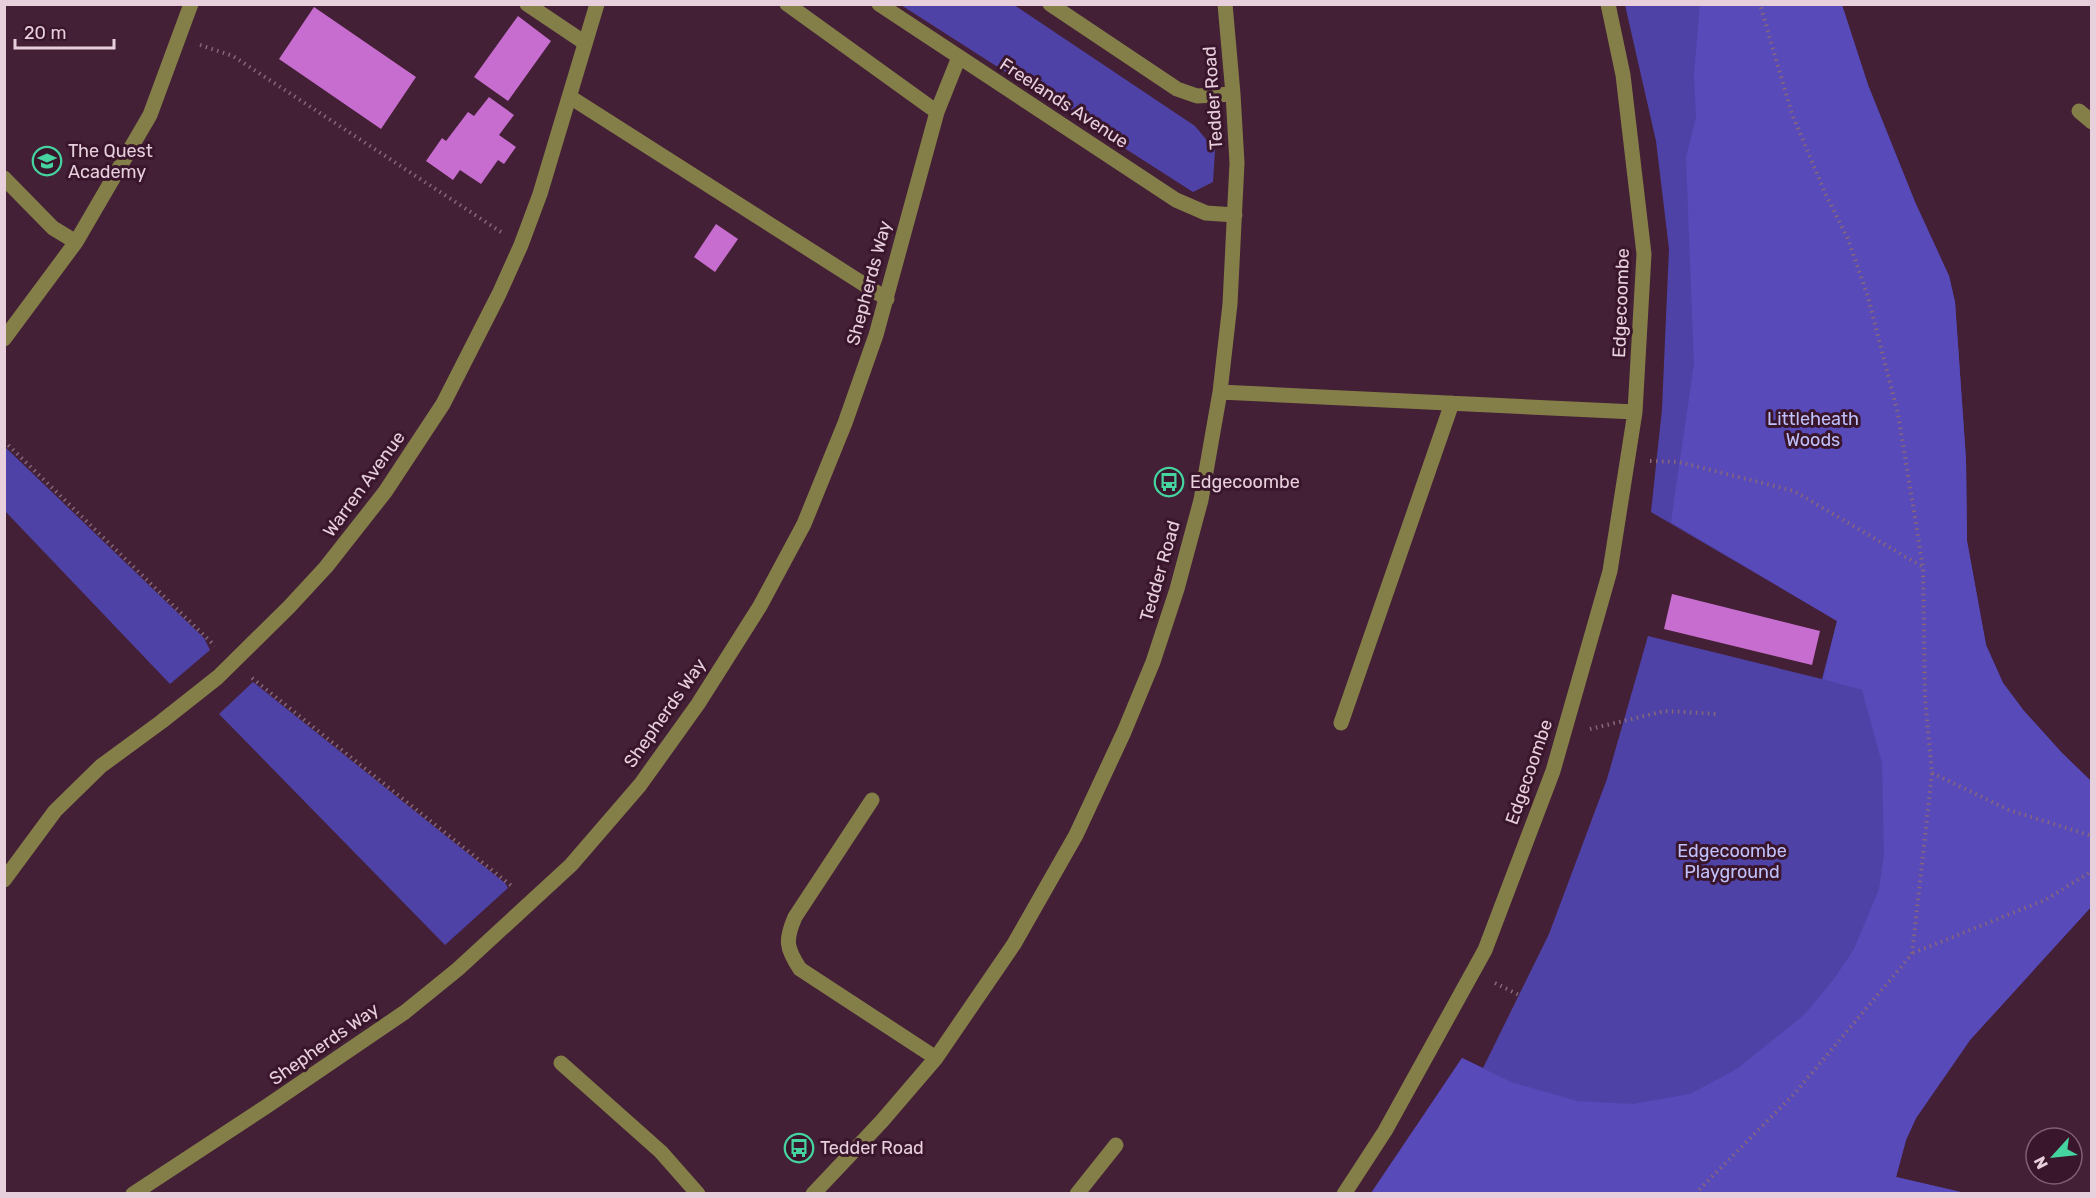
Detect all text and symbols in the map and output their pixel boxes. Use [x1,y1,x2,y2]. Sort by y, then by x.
scale bar [15,12,114,50]
text: 20 m [24,22,66,44]
street label: Tedder Road [1198,45,1228,151]
street label: Freelands Avenue [995,53,1133,153]
place label: The Quest Academy [68,140,153,183]
school or university icon: The Quest Academy [31,145,63,177]
street label: Shepherds Way [842,218,896,348]
street label: Edgecoombe [1608,248,1634,358]
park label: Littleheath Woods [1767,408,1859,451]
street label: Warren Avenue [318,427,410,541]
bus stop icon: Edgecoombe [1153,466,1185,498]
place label: Edgecoombe [1190,471,1300,493]
street label: Tedder Road [1135,518,1185,624]
street label: Shepherds Way [619,654,711,772]
street label: Edgecoombe [1501,717,1557,827]
park label: Edgecoombe Playground [1677,840,1787,883]
street label: Shepherds Way [265,998,383,1090]
north arrow [2024,1126,2084,1186]
bus stop icon: Tedder Road [783,1132,815,1164]
place label: Tedder Road [820,1137,924,1159]
text: N [2030,1153,2052,1172]

